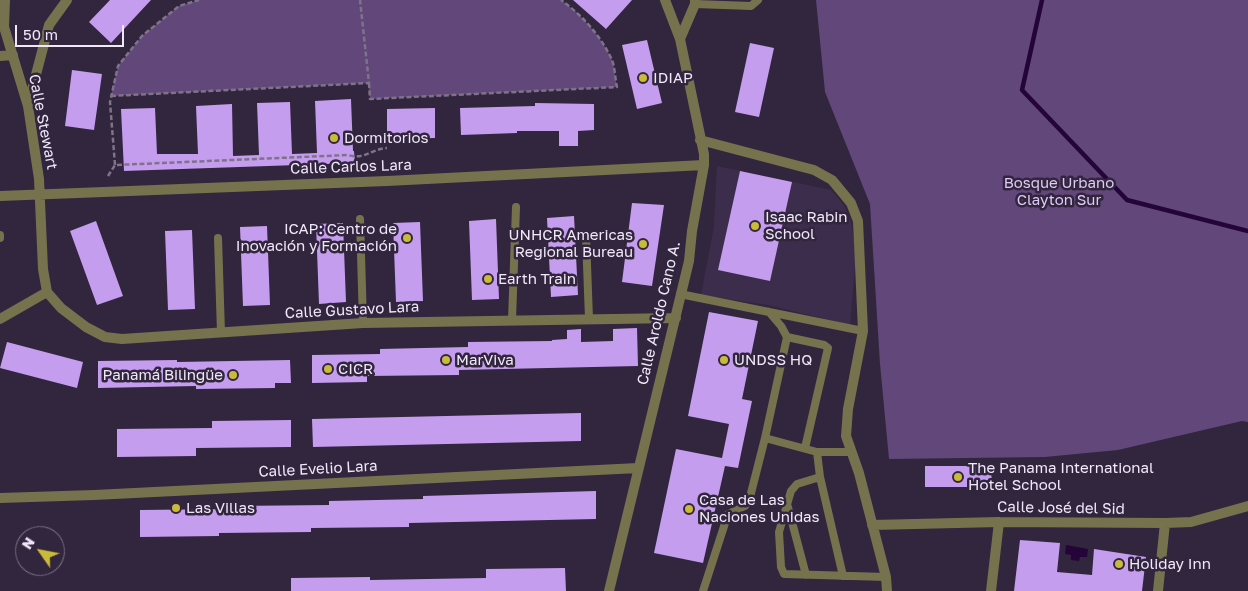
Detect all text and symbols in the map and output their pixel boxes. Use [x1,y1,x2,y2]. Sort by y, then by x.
scale bar [18,15,126,47]
text: 50 m [23,25,58,43]
place label: IDIAP [653,69,693,87]
marker: IDIAP [637,72,649,84]
street label: Calle Stewart [25,73,61,171]
place label: Dormitorios [344,129,428,147]
marker: Dormitorios [328,132,340,144]
street label: Calle Carlos Lara [290,156,412,178]
park label: Bosque Urbano Clayton Sur [1004,174,1114,209]
place label: Isaac Rabin School [765,208,848,243]
place label: ICAP: Centro de Inovación y Formación [236,220,397,255]
marker: Isaac Rabin School [749,220,761,232]
place label: UNHCR Americas Regional Bureau [509,226,633,261]
marker: ICAP: Centro de Inovación y Formación [401,232,413,244]
marker: UNHCR Americas Regional Bureau [637,238,649,250]
street label: Calle Aroldo Cano A. [634,239,684,387]
place label: Earth Train [498,270,576,288]
marker: Earth Train [482,273,494,285]
street label: Calle Gustavo Lara [284,297,420,323]
place label: MarViva [456,351,514,369]
place label: UNDSS HQ [734,351,812,369]
marker: MarViva [440,354,452,366]
marker: UNDSS HQ [718,354,730,366]
place label: CICR [338,360,373,378]
marker: CICR [322,363,334,375]
place label: Panamá Bilingüe [103,366,223,384]
marker: Panamá Bilingüe [227,369,239,381]
street label: Calle Evelio Lara [258,457,378,481]
place label: The Panama International Hotel School [968,459,1154,494]
marker: The Panama International Hotel School [952,471,964,483]
place label: Casa de Las Naciones Unidas [699,491,820,526]
street label: Calle José del Sid [997,498,1125,518]
place label: Las Villas [186,499,255,517]
marker: Las Villas [170,502,182,514]
marker: Casa de Las Naciones Unidas [683,503,695,515]
north arrow [15,526,65,576]
text: N [18,534,38,552]
place label: Holiday Inn [1129,555,1211,573]
marker: Holiday Inn [1113,558,1125,570]

